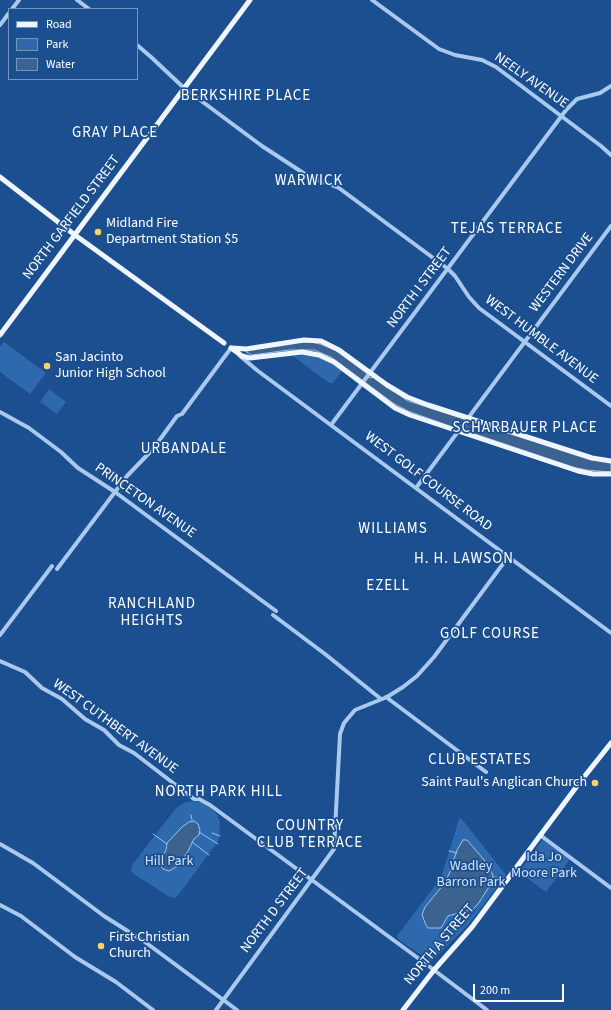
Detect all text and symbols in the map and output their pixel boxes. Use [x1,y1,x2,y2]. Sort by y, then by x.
legend [8,8,138,80]
text: Road [46,16,72,33]
text: Park [46,36,68,53]
street label: NEELY AVENUE [491,49,571,113]
text: Water [46,56,75,73]
district label: BERKSHIRE PLACE [181,88,311,106]
district label: GRAY PLACE [72,125,158,143]
street label: NORTH GARFIELD STREET [20,153,124,283]
district label: WARWICK [275,173,343,191]
place label: Midland Fire Department Station $5 [106,216,238,248]
district label: TEJAS TERRACE [451,221,563,239]
marker: Midland Fire Department Station $5 [93,227,103,237]
street label: WESTERN DRIVE [527,230,597,316]
street label: NORTH I STREET [384,244,456,332]
street label: WEST HUMBLE AVENUE [481,292,601,388]
place label: San Jacinto Junior High School [55,350,166,382]
marker: San Jacinto Junior High School [42,361,52,371]
district label: SCHARBAUER PLACE [452,420,598,438]
street label: WEST GOLF COURSE ROAD [361,429,495,535]
district label: URBANDALE [141,441,227,459]
street label: PRINCETON AVENUE [91,460,199,542]
district label: WILLIAMS [358,521,428,539]
district label: H. H. LAWSON [414,551,514,569]
district label: EZELL [366,578,410,596]
district label: RANCHLAND HEIGHTS [108,596,196,631]
district label: GOLF COURSE [440,626,540,644]
street label: WEST CUTHBERT AVENUE [49,676,181,778]
district label: CLUB ESTATES [428,752,532,770]
place label: Saint Paul's Anglican Church [421,775,587,791]
marker: Saint Paul's Anglican Church [590,778,600,788]
district label: NORTH PARK HILL [155,784,283,802]
district label: COUNTRY CLUB TERRACE [257,818,363,853]
park label: Ida Jo Moore Park [511,850,577,882]
park label: Hill Park [145,854,193,870]
park label: Wadley Barron Park [436,859,506,892]
street label: NORTH D STREET [238,865,312,957]
street label: NORTH A STREET [401,901,479,989]
place label: First Christian Church [109,930,190,962]
marker: First Christian Church [96,941,106,951]
scale bar [475,976,566,1002]
text: 200 m [480,982,510,999]

